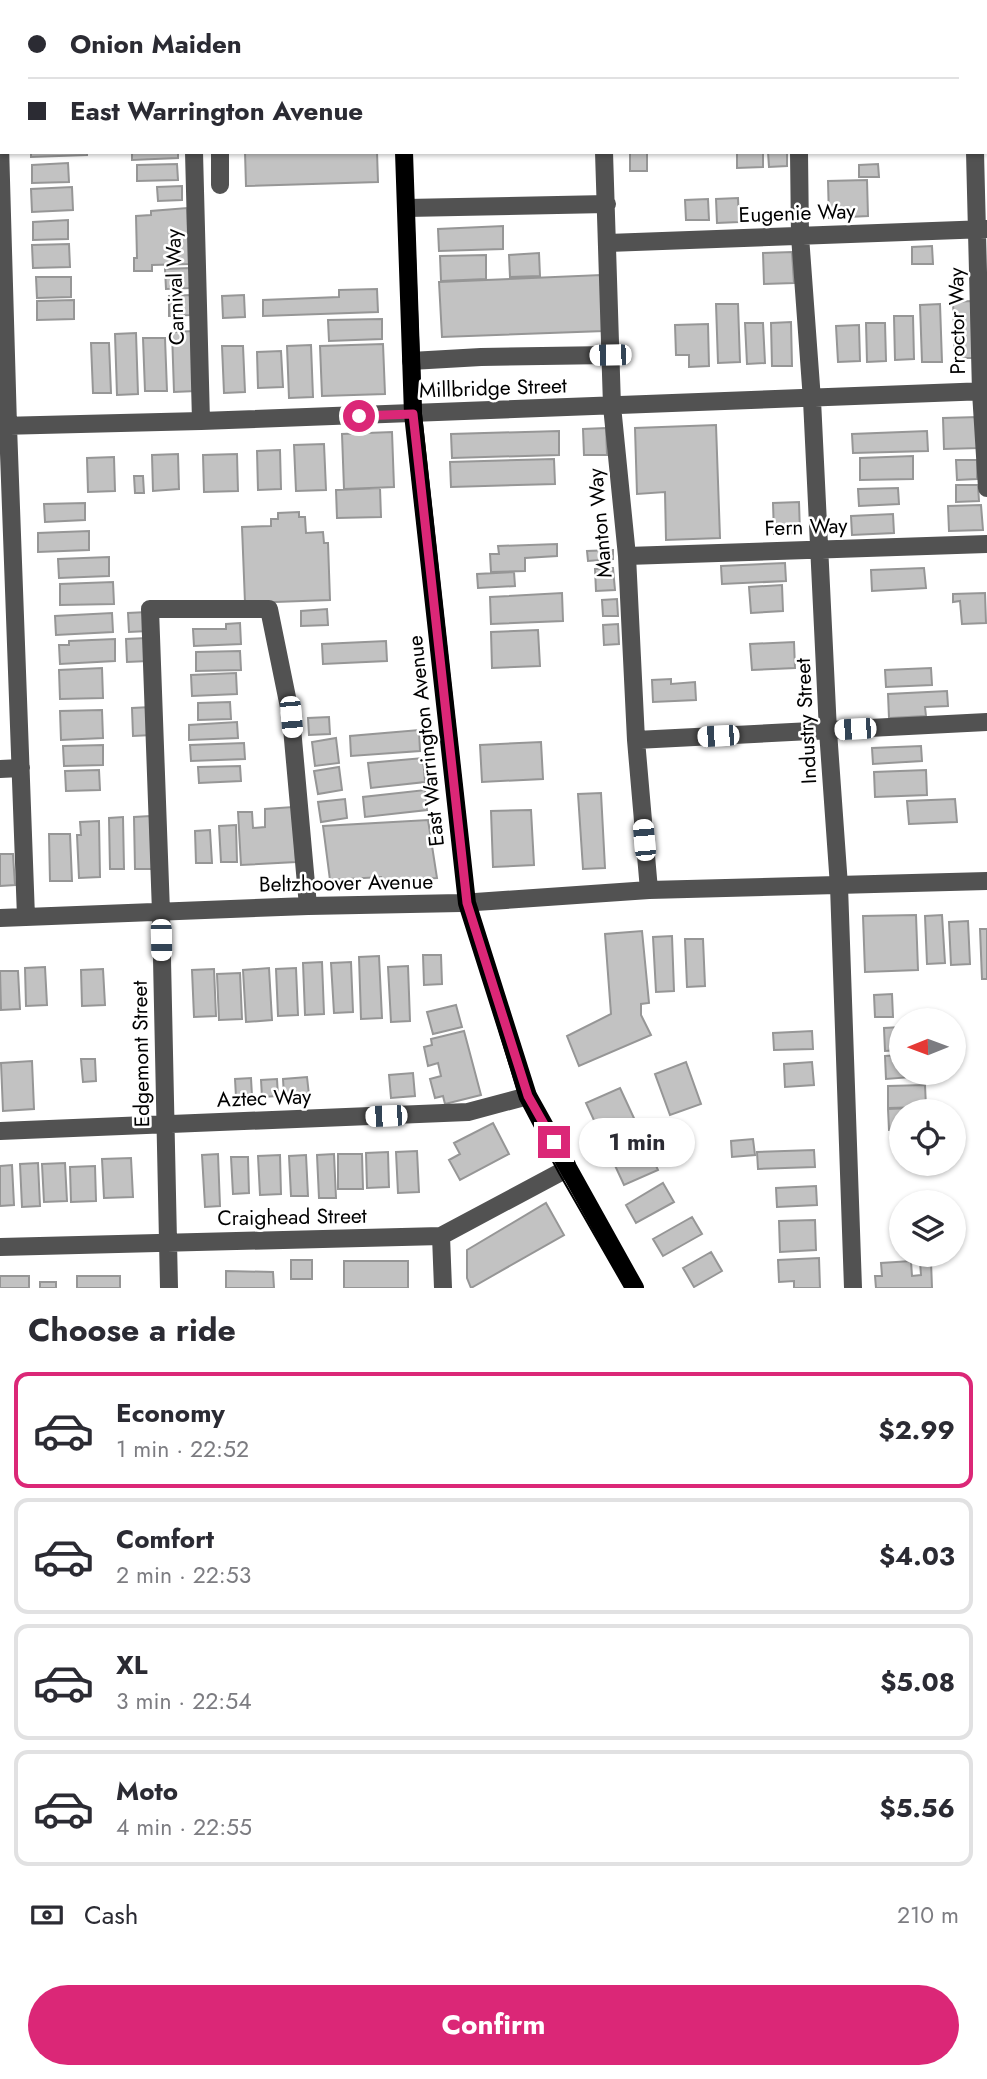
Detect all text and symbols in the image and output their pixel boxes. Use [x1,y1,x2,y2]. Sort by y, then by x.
text: Onion Maiden [70,25,242,63]
text: East Warrington Avenue [70,92,363,130]
street label: Eugenie Way [738,196,857,230]
street label: Carnival Way [158,227,192,346]
street label: Proctor Way [941,266,973,375]
car [589,344,632,366]
street label: Millbridge Street [419,370,567,406]
route start [343,400,375,432]
street label: Manton Way [580,466,620,579]
street label: Fern Way [764,511,849,543]
street label: East Warrington Avenue [400,634,452,848]
street label: Industry Street [788,657,824,785]
car [279,695,304,739]
car [834,717,877,741]
car [697,724,740,748]
car [632,818,657,862]
street label: Beltzhoover Avenue [259,866,434,900]
car [151,919,172,961]
street label: Edgemont Street [125,980,157,1128]
north arrow [889,1008,966,1085]
map controls [889,1008,966,1267]
street label: Aztec Way [216,1081,313,1115]
button: locate [889,1099,966,1176]
car [365,1105,408,1127]
callout: 1 min [578,1118,694,1166]
text: 1 min [608,1125,666,1159]
route end [538,1126,570,1158]
button: layers [889,1190,966,1267]
street label: Craighead Street [217,1201,367,1233]
text: Choose a ride [28,1307,236,1353]
text: Economy [116,1394,225,1432]
icon: car [32,1399,95,1462]
text: $2.99 [879,1411,955,1449]
text: 1 min · 22:52 [116,1432,249,1466]
text: Comfort [116,1520,214,1558]
icon: car [32,1525,95,1588]
text: $4.03 [879,1537,955,1575]
text: 2 min · 22:53 [116,1558,251,1592]
text: XL [116,1646,148,1684]
icon: car [32,1651,95,1714]
text: $5.08 [880,1663,955,1701]
text: 3 min · 22:54 [116,1684,252,1718]
text: Moto [116,1772,178,1810]
icon: car [32,1777,95,1840]
text: $5.56 [880,1789,955,1827]
text: 4 min · 22:55 [116,1810,252,1844]
icon: cash [28,1896,66,1934]
text: Cash [84,1896,138,1934]
text: 210 m [897,1898,959,1932]
button: Confirm [28,1985,959,2065]

